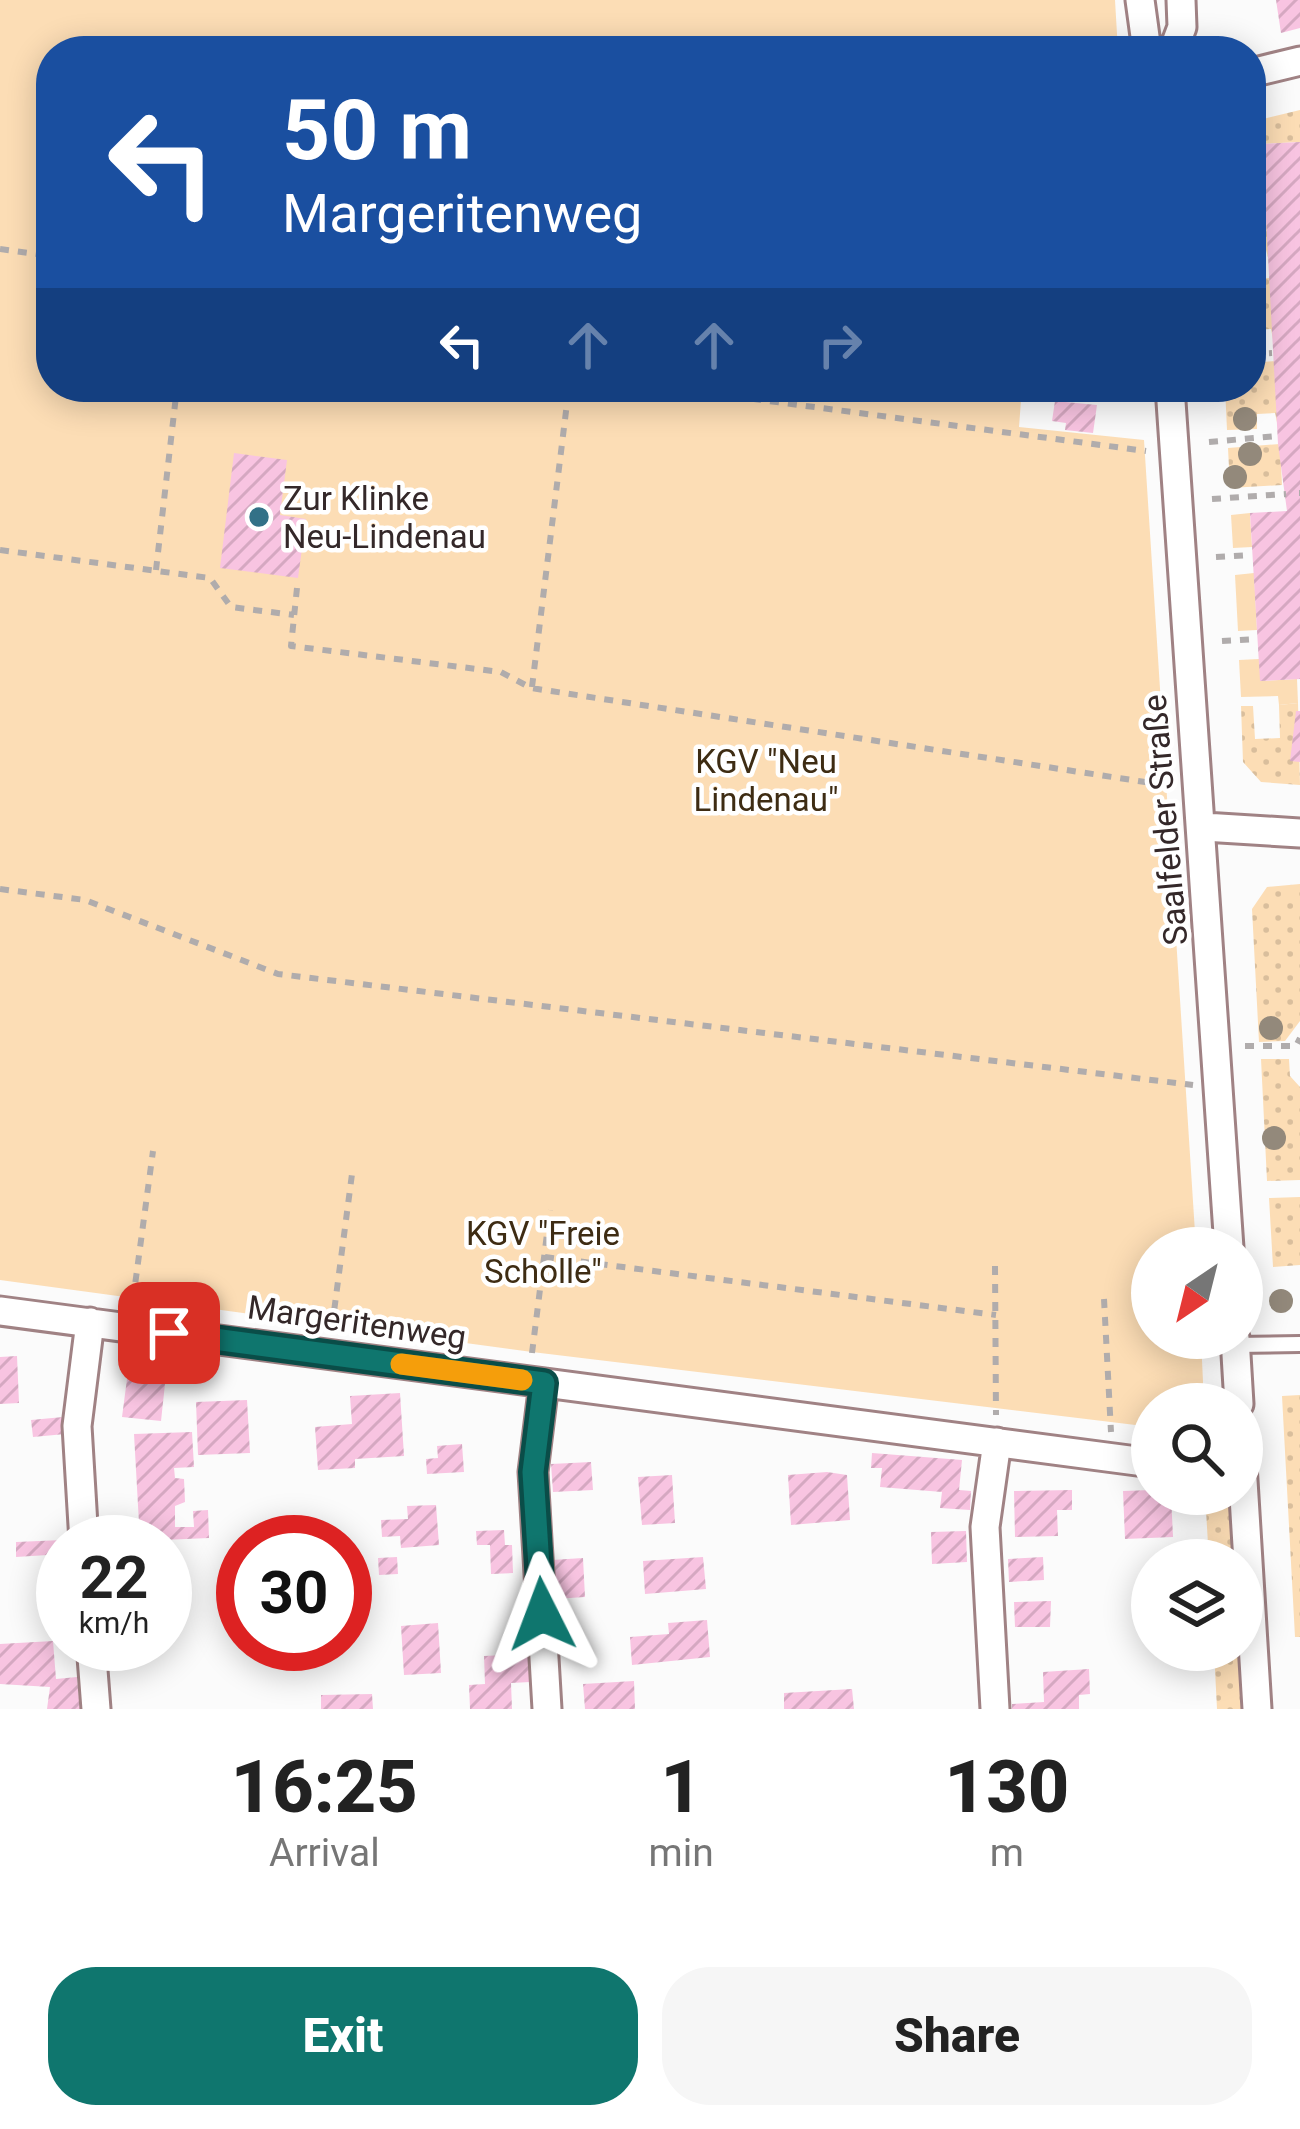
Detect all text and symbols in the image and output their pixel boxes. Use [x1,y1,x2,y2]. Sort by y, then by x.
text: 50 m [282,81,472,180]
icon: left [84,84,240,240]
text: Margeritenweg [282,182,642,245]
icon: left [429,312,495,378]
icon: ahead [555,312,621,378]
icon: ahead [681,312,747,378]
icon: right [807,312,873,378]
place label: Zur Klinke Neu-Lindenau [283,479,486,556]
marker: Zur Klinke Neu-Lindenau [246,504,272,530]
street label: Saalfelder Straße [1135,693,1195,947]
park label: KGV "Neu Lindenau" [693,742,839,819]
park label: KGV "Freie Scholle" [466,1214,620,1291]
north arrow [1131,1227,1263,1359]
map controls [1131,1227,1263,1671]
pin [118,1282,220,1384]
street label: Margeritenweg [245,1287,469,1357]
icon: arrive [136,1300,202,1366]
button: search [1131,1383,1263,1515]
speed limit sign: 30 [216,1515,372,1671]
button: layers [1131,1539,1263,1671]
text: 22 [80,1542,148,1613]
position arrow [479,1551,605,1677]
text: km/h [79,1605,149,1640]
text: 16:25 [231,1745,418,1830]
text: 1 [660,1745,702,1830]
text: 130 [945,1745,1069,1830]
text: Arrival [269,1830,380,1876]
text: min [649,1830,714,1876]
text: m [990,1830,1024,1876]
button: Exit [48,1967,638,2105]
button: Share [662,1967,1252,2105]

